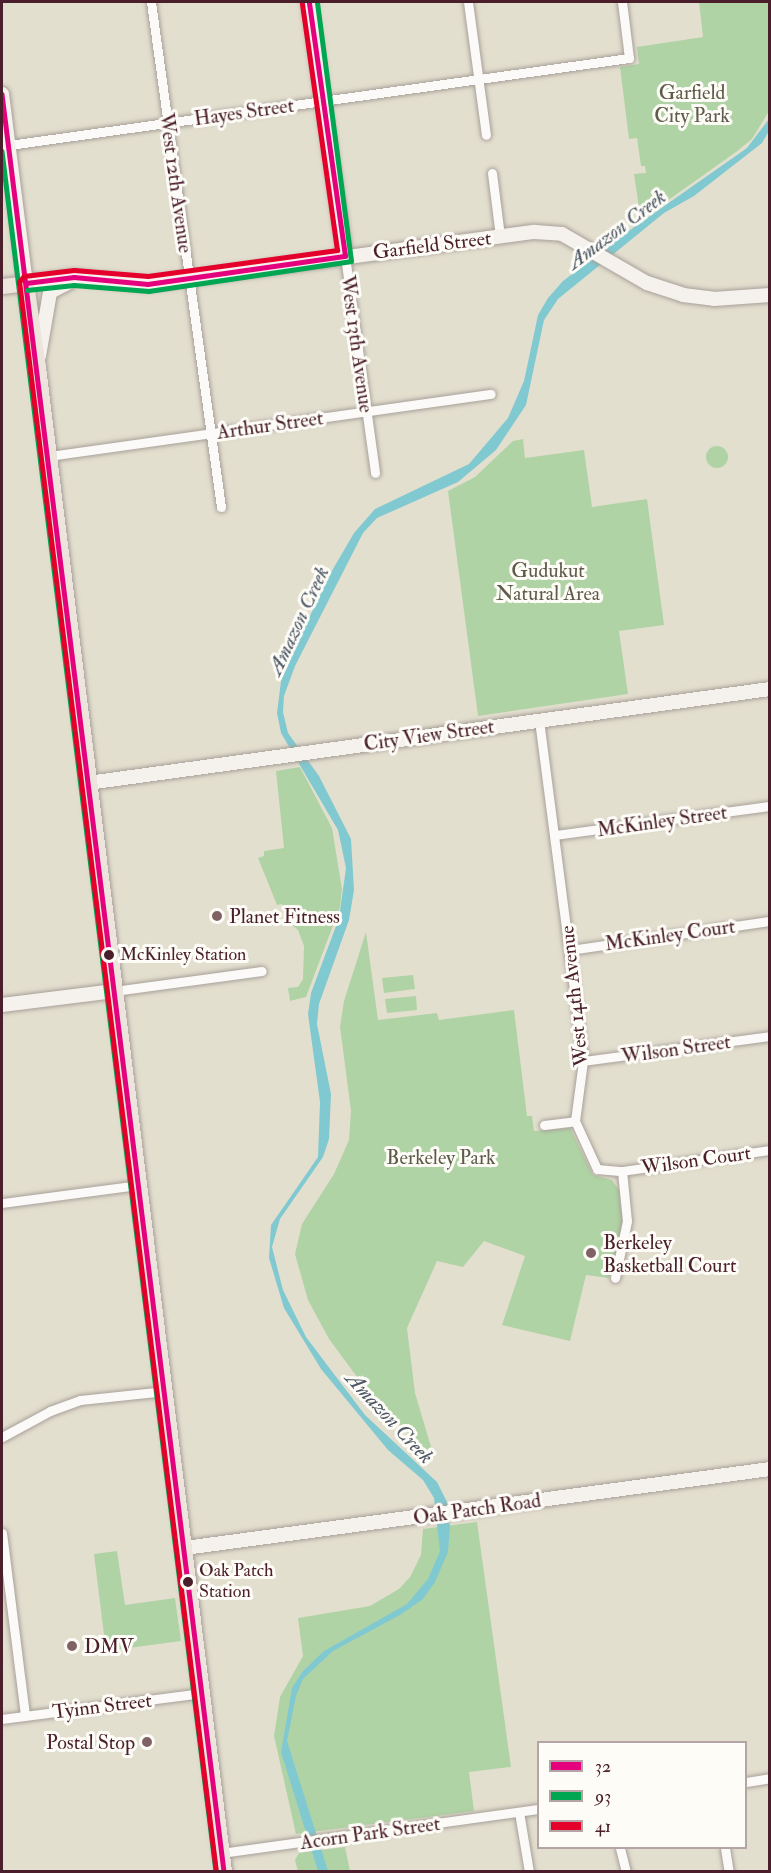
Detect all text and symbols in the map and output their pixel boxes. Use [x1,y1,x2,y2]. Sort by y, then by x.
park label: Garfield City Park [654,80,730,127]
street label: Hayes Street [192,93,296,131]
street label: West 12th Avenue [154,112,198,254]
water label: Amazon Creek [563,185,671,275]
street label: Garfield Street [371,226,493,264]
street label: West 13th Avenue [335,274,379,414]
street label: Arthur Street [215,406,325,444]
park label: Gudukut Natural Area [496,558,600,605]
water label: Amazon Creek [263,563,335,679]
street label: City View Street [362,714,496,756]
street label: McKinley Street [595,800,729,842]
place label: Planet Fitness [229,904,340,928]
marker: Planet Fitness [210,909,224,923]
street label: McKinley Court [603,914,737,956]
street label: West 14th Avenue [555,924,593,1068]
place label: McKinley Station [120,944,246,966]
marker: McKinley Station [103,949,115,961]
street label: Wilson Street [620,1029,732,1069]
street label: Wilson Court [640,1140,752,1180]
park label: Berkeley Park [386,1145,496,1169]
place label: Berkeley Basketball Court [603,1230,736,1277]
marker: Berkeley Basketball Court [584,1246,598,1260]
water label: Amazon Creek [340,1367,438,1469]
street label: Oak Patch Road [412,1488,542,1530]
place label: Oak Patch Station [199,1561,273,1604]
marker: Oak Patch Station [182,1576,194,1588]
place label: DMV [84,1634,133,1658]
marker: DMV [65,1639,79,1653]
street label: Tyinn Street [51,1688,153,1724]
place label: Postal Stop [46,1730,135,1754]
marker: Postal Stop [140,1735,154,1749]
legend [537,1741,747,1849]
text: 32 [595,1755,611,1778]
text: 93 [595,1785,611,1808]
street label: Acorn Park Street [298,1811,442,1855]
text: 41 [595,1815,611,1838]

